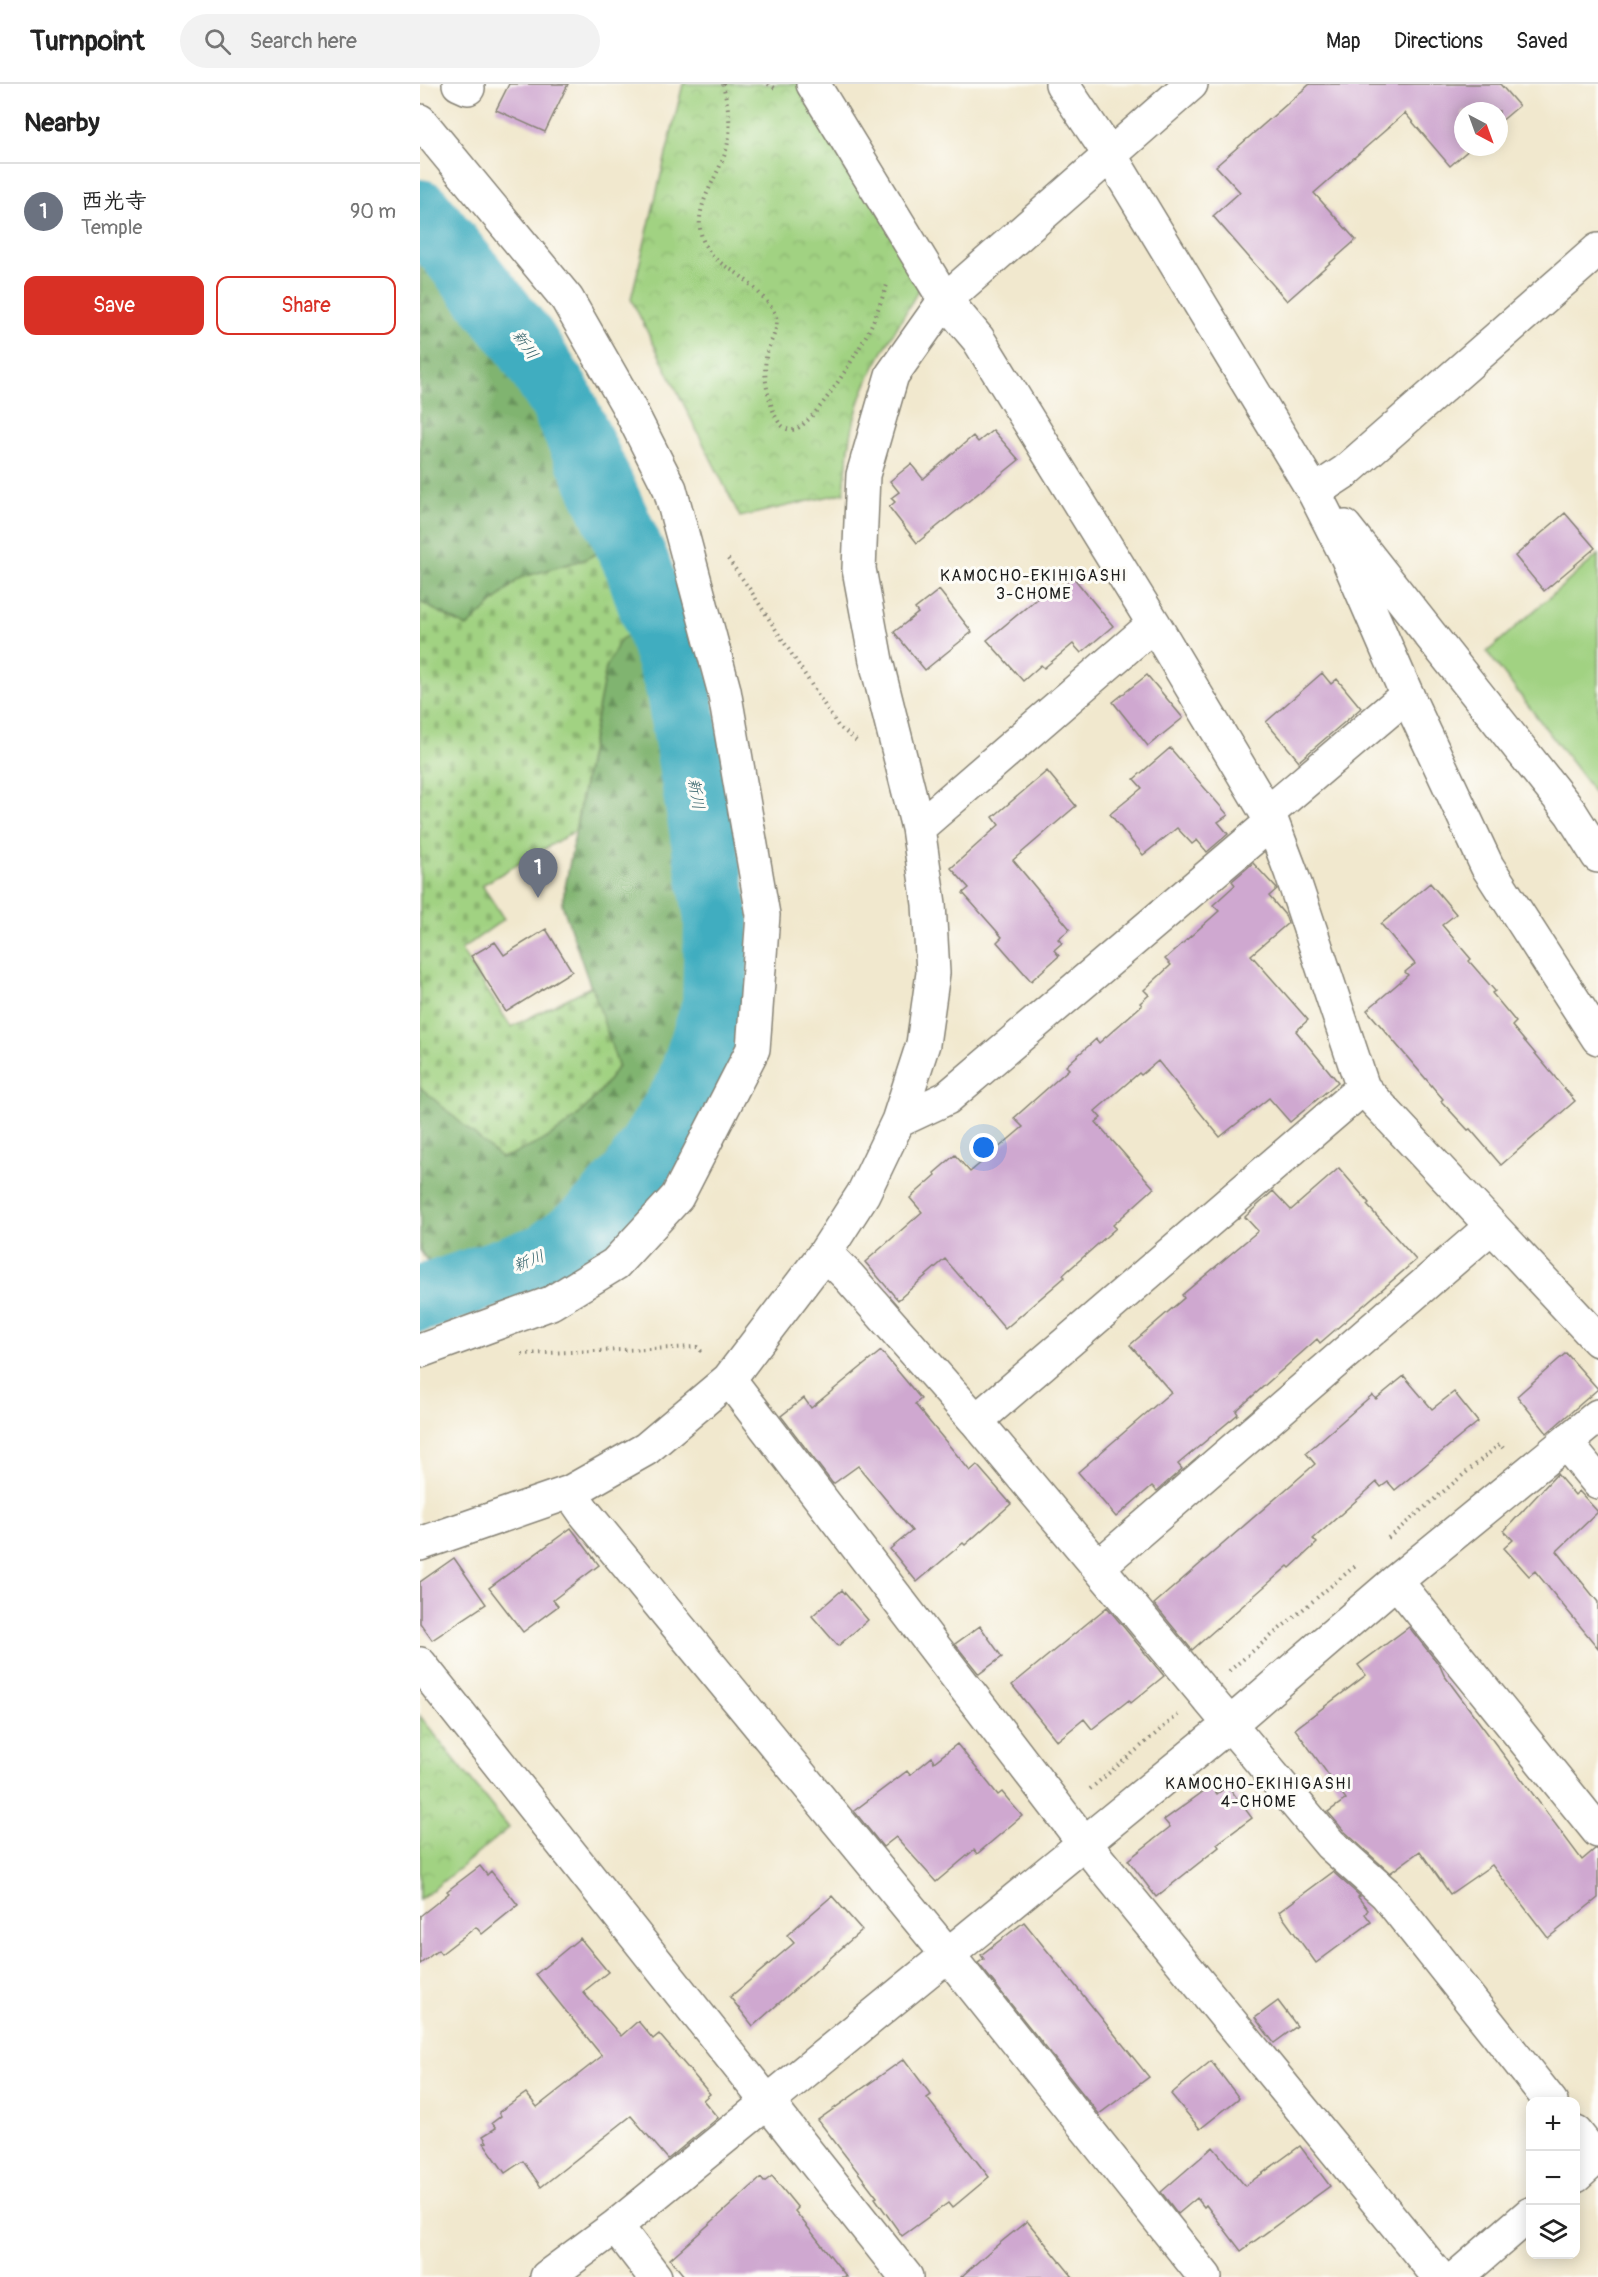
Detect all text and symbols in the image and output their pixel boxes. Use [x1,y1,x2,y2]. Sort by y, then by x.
search box [180,14,600,68]
text: Turnpoint [30,24,144,59]
icon: search [201,25,234,58]
text: Search here [249,27,357,55]
text: Map [1326,28,1361,55]
text: Directions [1394,28,1483,55]
text: Saved [1516,28,1568,55]
north arrow [1454,102,1508,156]
text: Nearby [24,107,100,139]
text: 西光寺 [81,187,147,215]
text: 1 [40,199,47,224]
text: 90 m [350,199,396,224]
text: Temple [81,215,142,240]
button: Save [24,276,204,335]
button: Share [216,276,396,335]
water label: 新川 [508,326,542,364]
district label: KAMOCHO-EKIHIGASHI 3-CHOME [940,566,1128,604]
water label: 新川 [683,776,709,812]
pin: 1 [518,848,558,898]
your location [969,1133,998,1162]
water label: 新川 [510,1246,548,1276]
district label: KAMOCHO-EKIHIGASHI 4-CHOME [1165,1774,1353,1812]
map controls [1526,2097,1580,2259]
button: + [1526,2097,1580,2151]
button: − [1526,2151,1580,2205]
button: layers [1526,2205,1580,2259]

